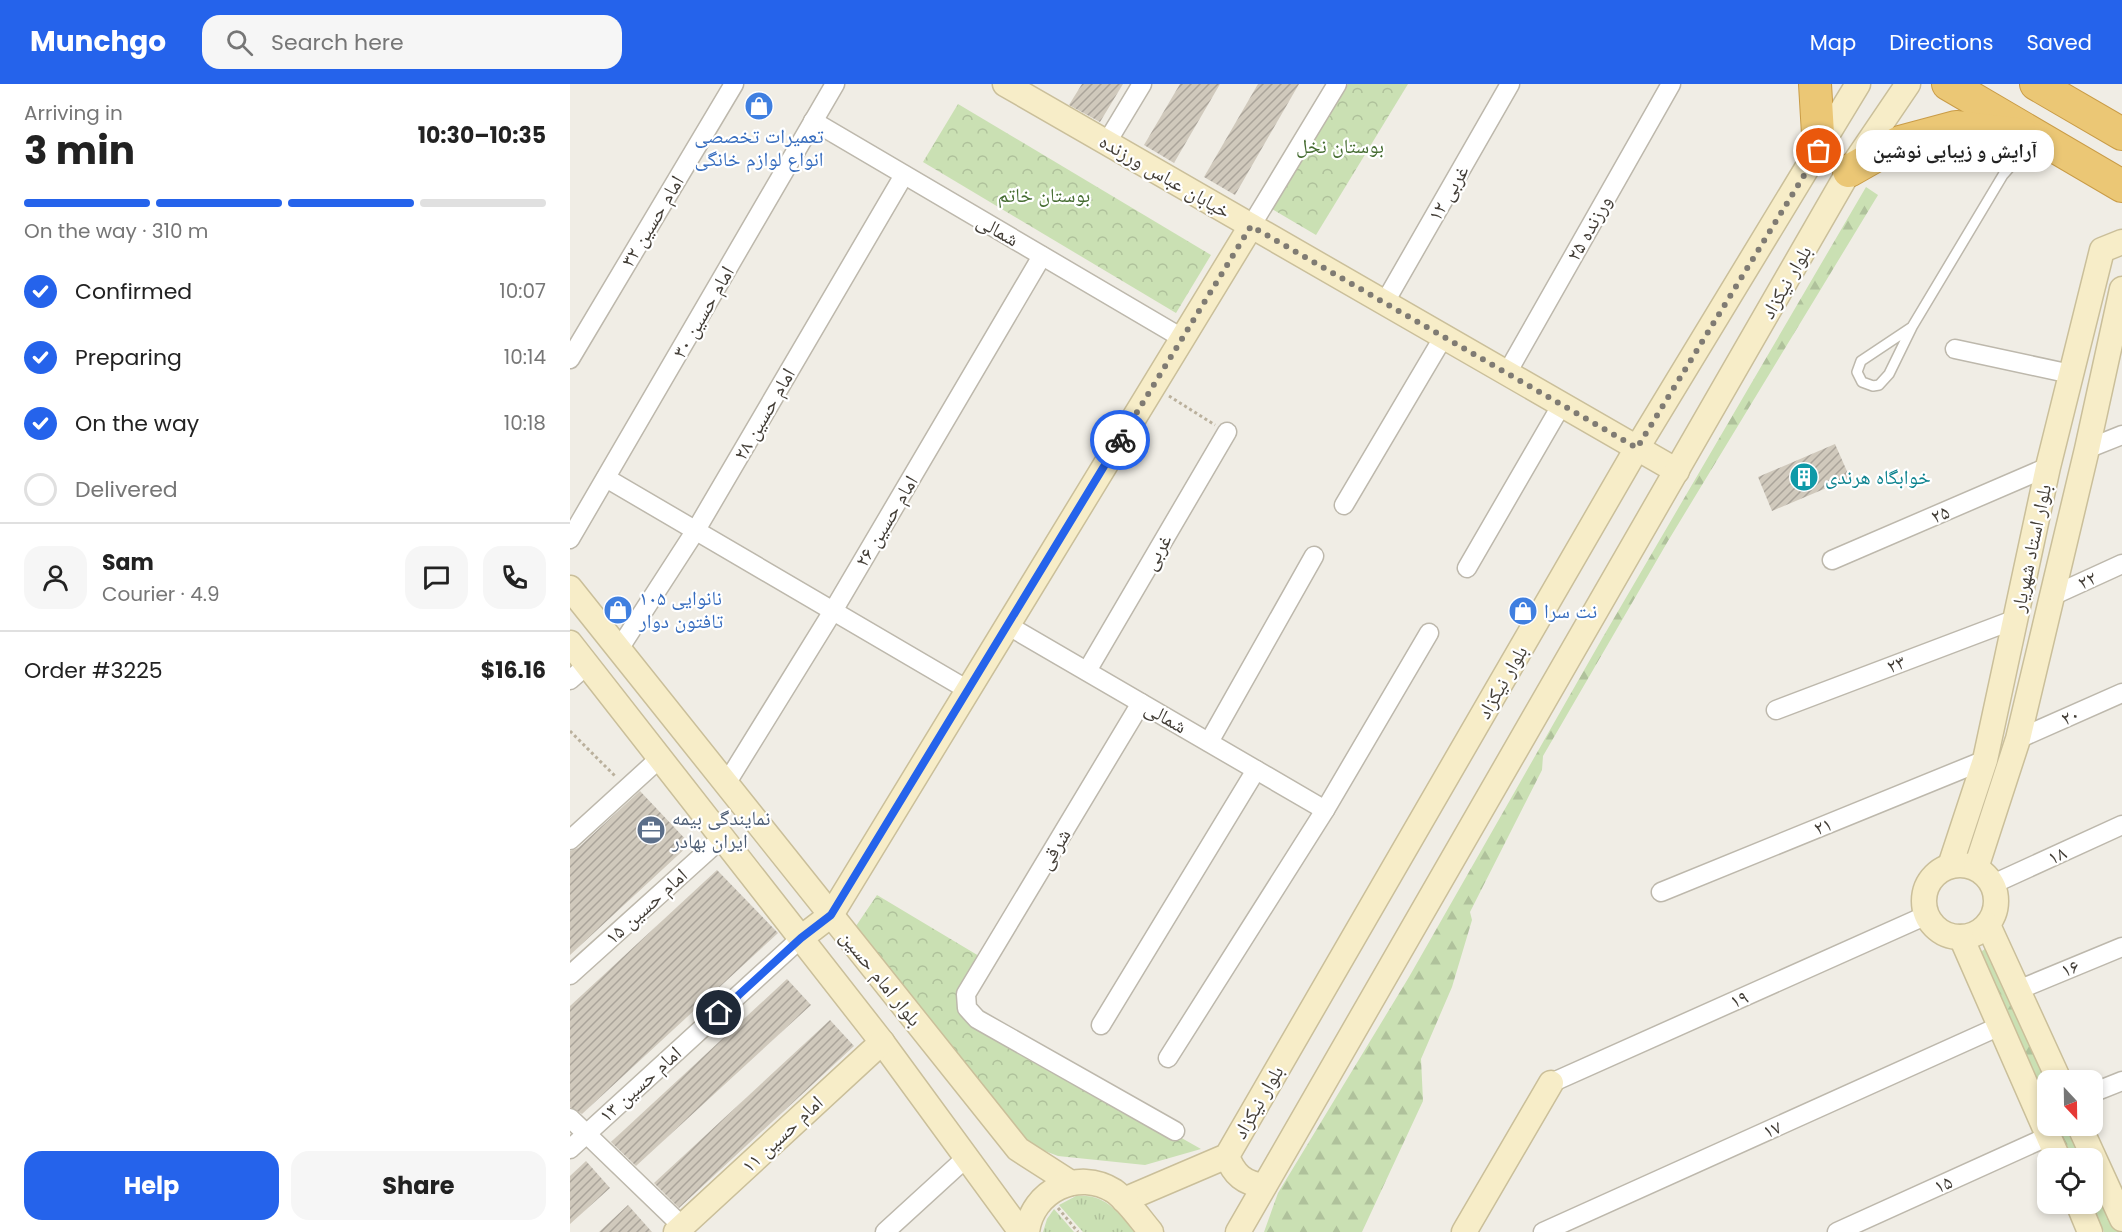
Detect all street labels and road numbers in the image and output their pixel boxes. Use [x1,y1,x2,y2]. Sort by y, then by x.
street label: خیابان عباس ورزنده [1094,127,1236,225]
street label: غربی ۱۲ [1421,160,1475,226]
street label: امام حسین ۳۲ [614,170,690,272]
street label: ورزنده ۲۵ [1559,190,1619,266]
street label: شمالی [972,207,1024,253]
street label: بلوار نیکزاد [1754,240,1818,324]
street label: امام حسین ۳۰ [665,261,741,363]
street label: امام حسین ۲۸ [726,363,802,465]
street label: امام حسین ۲۶ [848,470,924,572]
street label: بلوار استاد شهریار [2004,482,2058,615]
street label: ۲۵ [1926,498,1954,530]
street label: غربی [1136,529,1178,575]
street label: ۲۲ [2073,564,2101,596]
street label: بلوار نیکزاد [1470,640,1534,724]
street label: ۲۳ [1883,648,1909,680]
street label: شمالی [1140,694,1192,740]
street label: ۲۰ [2056,700,2084,732]
street label: ۲۱ [1809,810,1837,842]
street label: شرقی [1031,823,1077,875]
street label: ۱۸ [2043,839,2071,871]
street label: امام حسین ۱۵ [599,861,693,951]
street label: بلوار امام حسین [833,924,929,1032]
street label: ۱۶ [2056,952,2084,984]
street label: ۱۹ [1725,983,1753,1015]
street label: امام حسین ۱۳ [593,1039,687,1129]
street label: بلوار نیکزاد [1226,1060,1290,1144]
street label: امام حسین ۱۱ [735,1089,829,1179]
street label: ۱۷ [1758,1113,1786,1145]
street label: ۱۵ [1929,1168,1957,1200]

